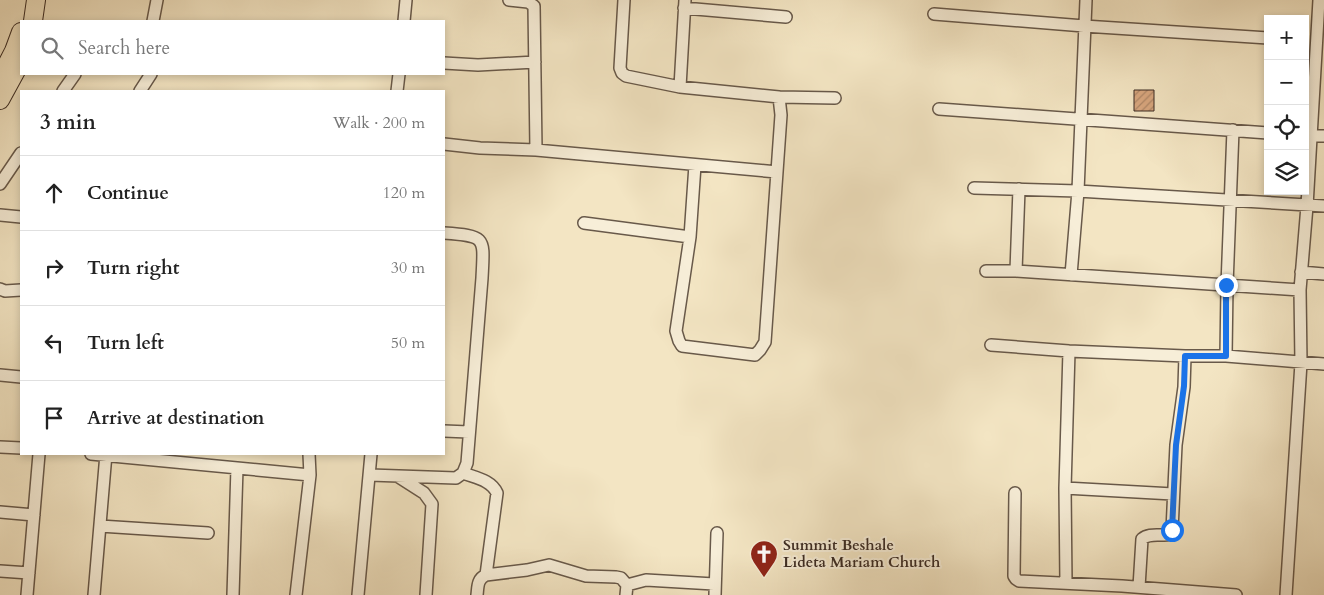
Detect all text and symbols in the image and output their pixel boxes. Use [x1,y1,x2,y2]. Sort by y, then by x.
map controls [1264,15,1309,195]
button: + [1264,15,1309,60]
search box [20,20,445,75]
icon: search [38,34,66,62]
text: Search here [78,35,170,61]
button: − [1264,60,1309,105]
button: locate [1264,105,1309,150]
text: 3 min [40,108,96,137]
text: Walk · 200 m [333,112,425,134]
button: layers [1264,150,1309,195]
icon: ahead [40,179,68,207]
text: Continue [87,180,169,206]
text: 120 m [383,182,425,204]
icon: right [40,254,68,282]
text: Turn right [87,255,179,281]
text: 30 m [391,257,425,279]
route end [1215,274,1238,297]
icon: left [40,329,68,357]
text: Turn left [87,330,164,356]
text: 50 m [391,332,425,354]
icon: arrive [40,404,68,432]
text: Arrive at destination [87,405,264,431]
route start [1161,519,1184,542]
place label: Summit Beshale Lideta Mariam Church [783,535,941,572]
church icon: Summit Beshale Lideta Mariam Church [749,539,779,578]

